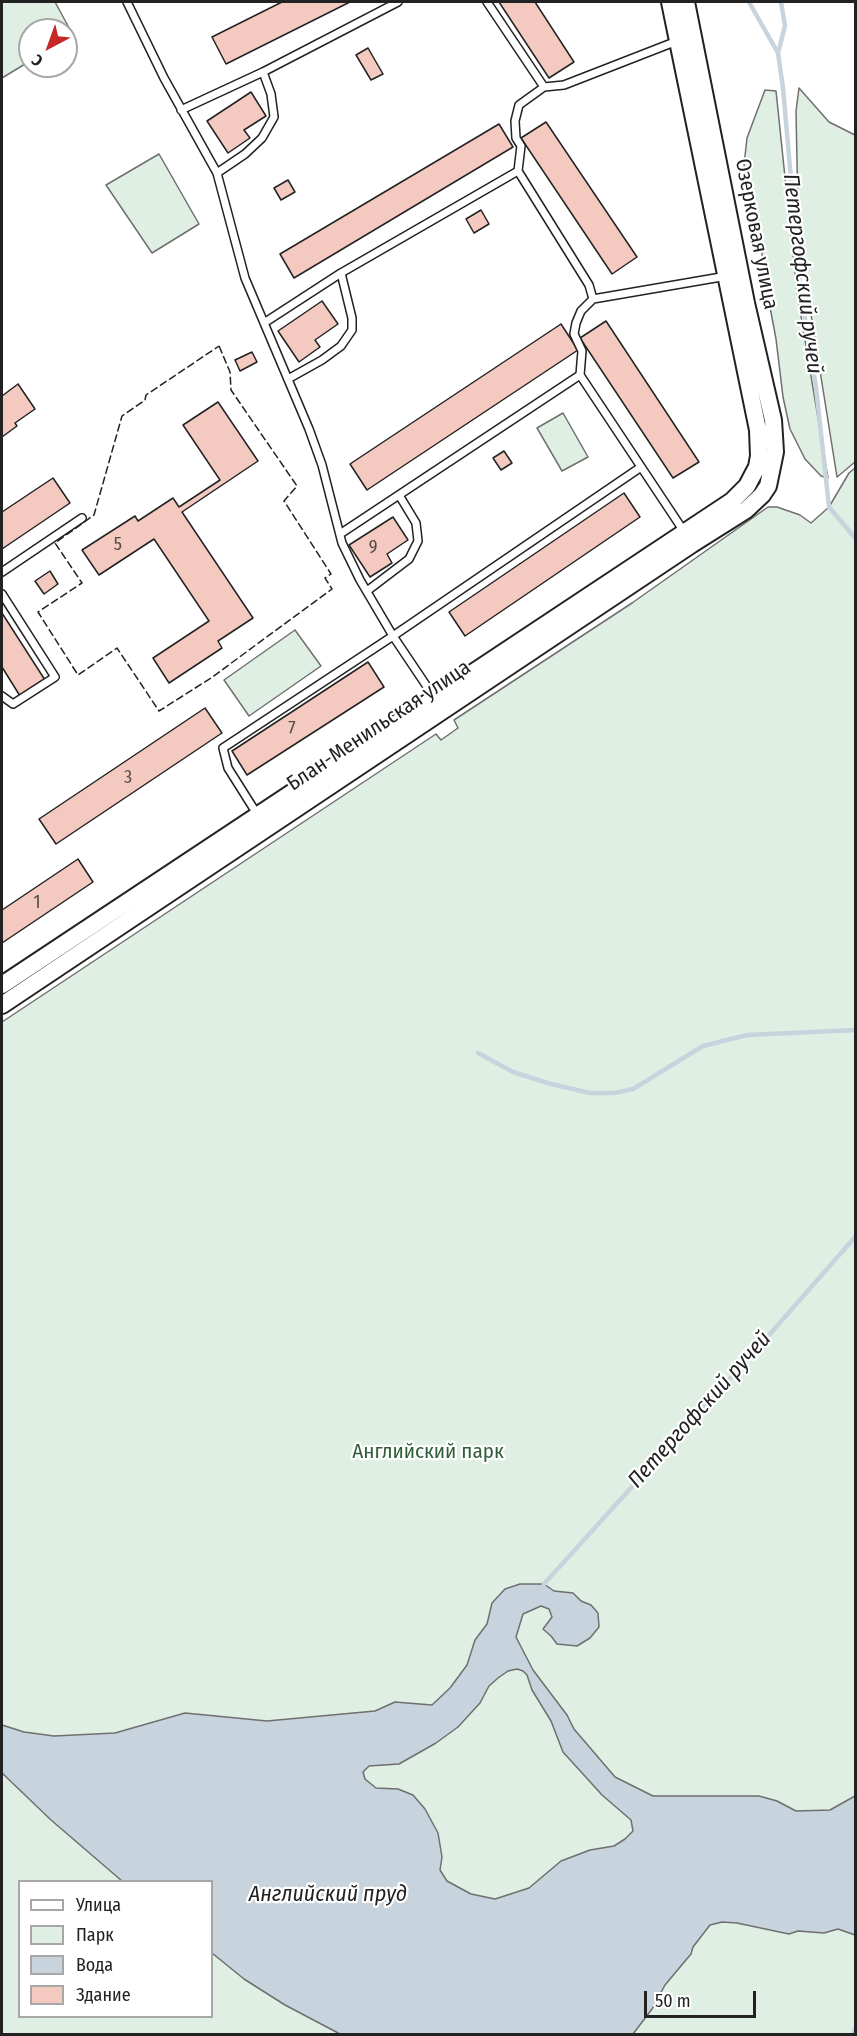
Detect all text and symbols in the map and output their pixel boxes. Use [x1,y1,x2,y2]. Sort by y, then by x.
north arrow [18,18,78,78]
text: С [28,51,47,70]
street label: Озерковая улица [729,156,783,312]
water label: Петергофский ручей [777,173,827,375]
house number: 5 [114,534,122,556]
house number: 9 [369,537,377,559]
street label: Блан-Менильская улица [282,655,476,797]
house number: 7 [288,718,296,740]
house number: 3 [124,767,132,789]
house number: 1 [33,892,41,914]
water label: Петергофский ручей [623,1326,777,1494]
park label: Английский парк [352,1439,504,1465]
legend [18,1880,213,2018]
water label: Английский пруд [249,1882,407,1908]
text: Улица [76,1894,121,1916]
text: Парк [76,1924,114,1946]
text: Вода [76,1954,113,1976]
scale bar [647,1979,760,2017]
text: Здание [76,1984,131,2006]
text: 50 m [655,1990,691,2012]

